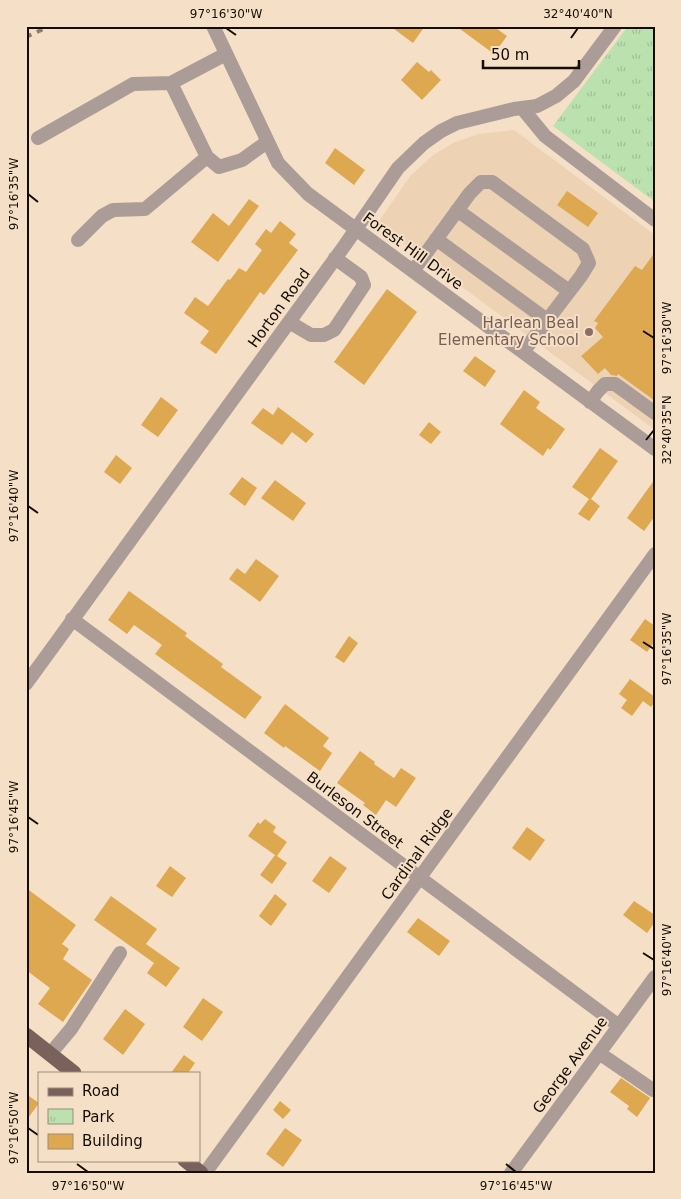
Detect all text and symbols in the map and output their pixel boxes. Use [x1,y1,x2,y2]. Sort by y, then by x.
text: 97°16'30"W [190,7,262,21]
text: 32°40'40"N [543,7,613,21]
scale bar [483,38,580,70]
text: 50 m [491,46,529,64]
text: 97°16'35"W [7,158,21,230]
street label: Forest Hill Drive [359,209,467,293]
street label: Horton Road [244,265,314,351]
text: 97°16'30"W [660,302,674,374]
place label: Harlean Beal Elementary School [438,314,579,349]
marker: Harlean Beal Elementary School [583,326,595,338]
text: 32°40'35"N [660,395,674,465]
text: 97°16'40"W [7,470,21,542]
text: 97°16'35"W [660,613,674,685]
street label: Burleson Street [303,768,407,852]
text: 97°16'45"W [7,781,21,853]
street label: Cardinal Ridge [377,804,457,904]
text: 97°16'40"W [660,924,674,996]
street label: George Avenue [529,1013,611,1117]
legend [38,1072,200,1162]
text: Road [82,1082,120,1100]
text: 97°16'50"W [7,1092,21,1164]
text: Park [82,1108,115,1126]
text: Building [82,1132,143,1150]
text: 97°16'50"W [52,1179,124,1193]
text: 97°16'45"W [480,1179,552,1193]

